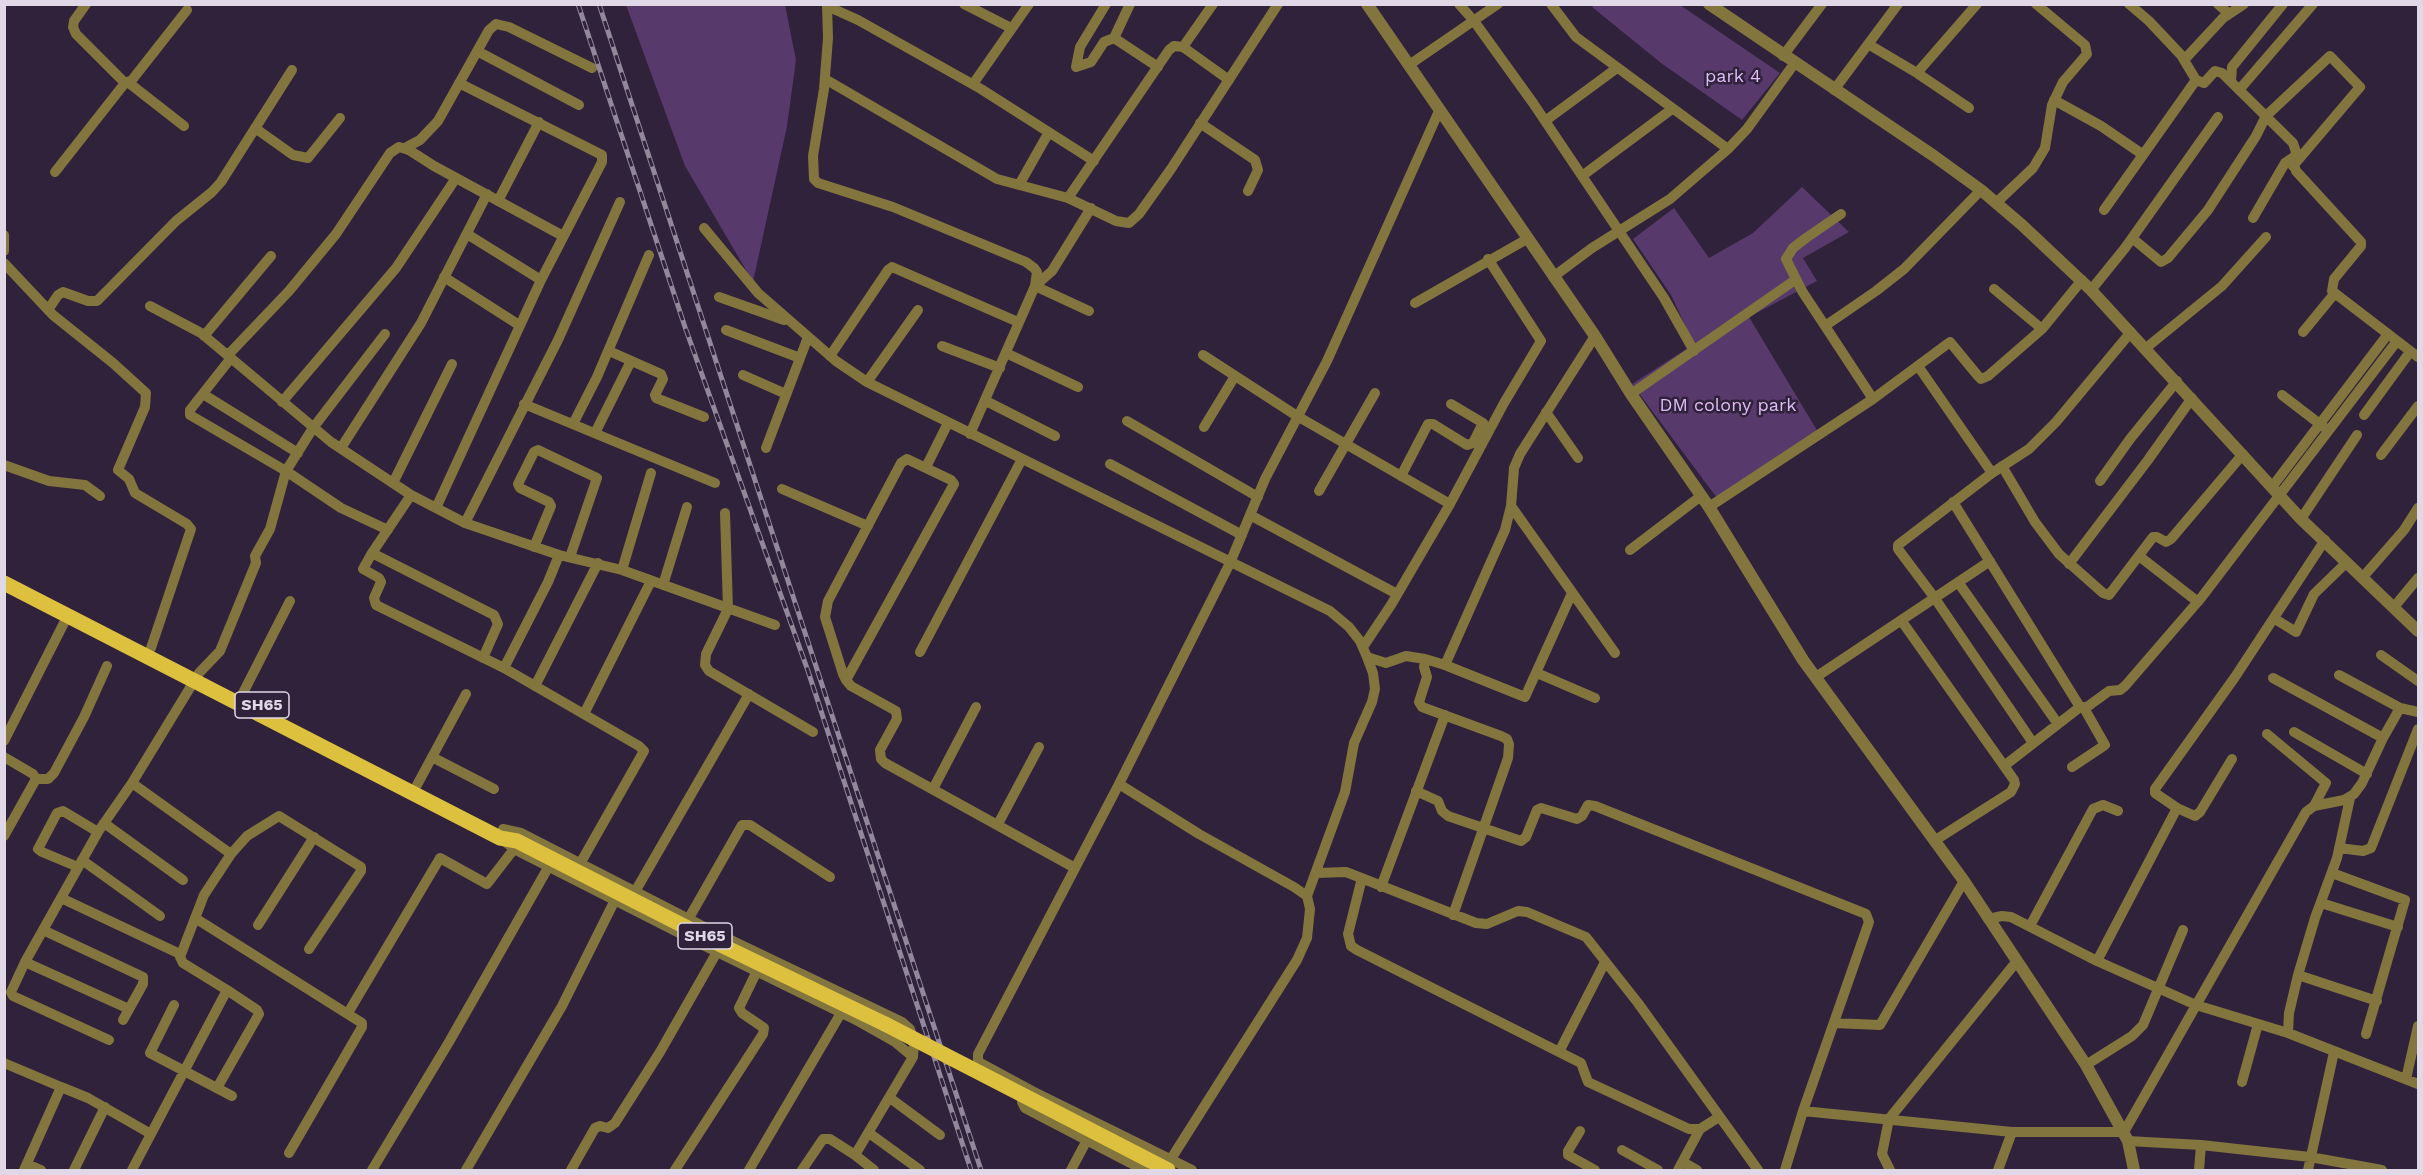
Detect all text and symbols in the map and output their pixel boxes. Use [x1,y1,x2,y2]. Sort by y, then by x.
park label: park 4 [1705,66,1761,88]
park label: DM colony park [1659,395,1797,417]
road number: SH65 [235,692,289,718]
road number: SH65 [678,923,732,949]

